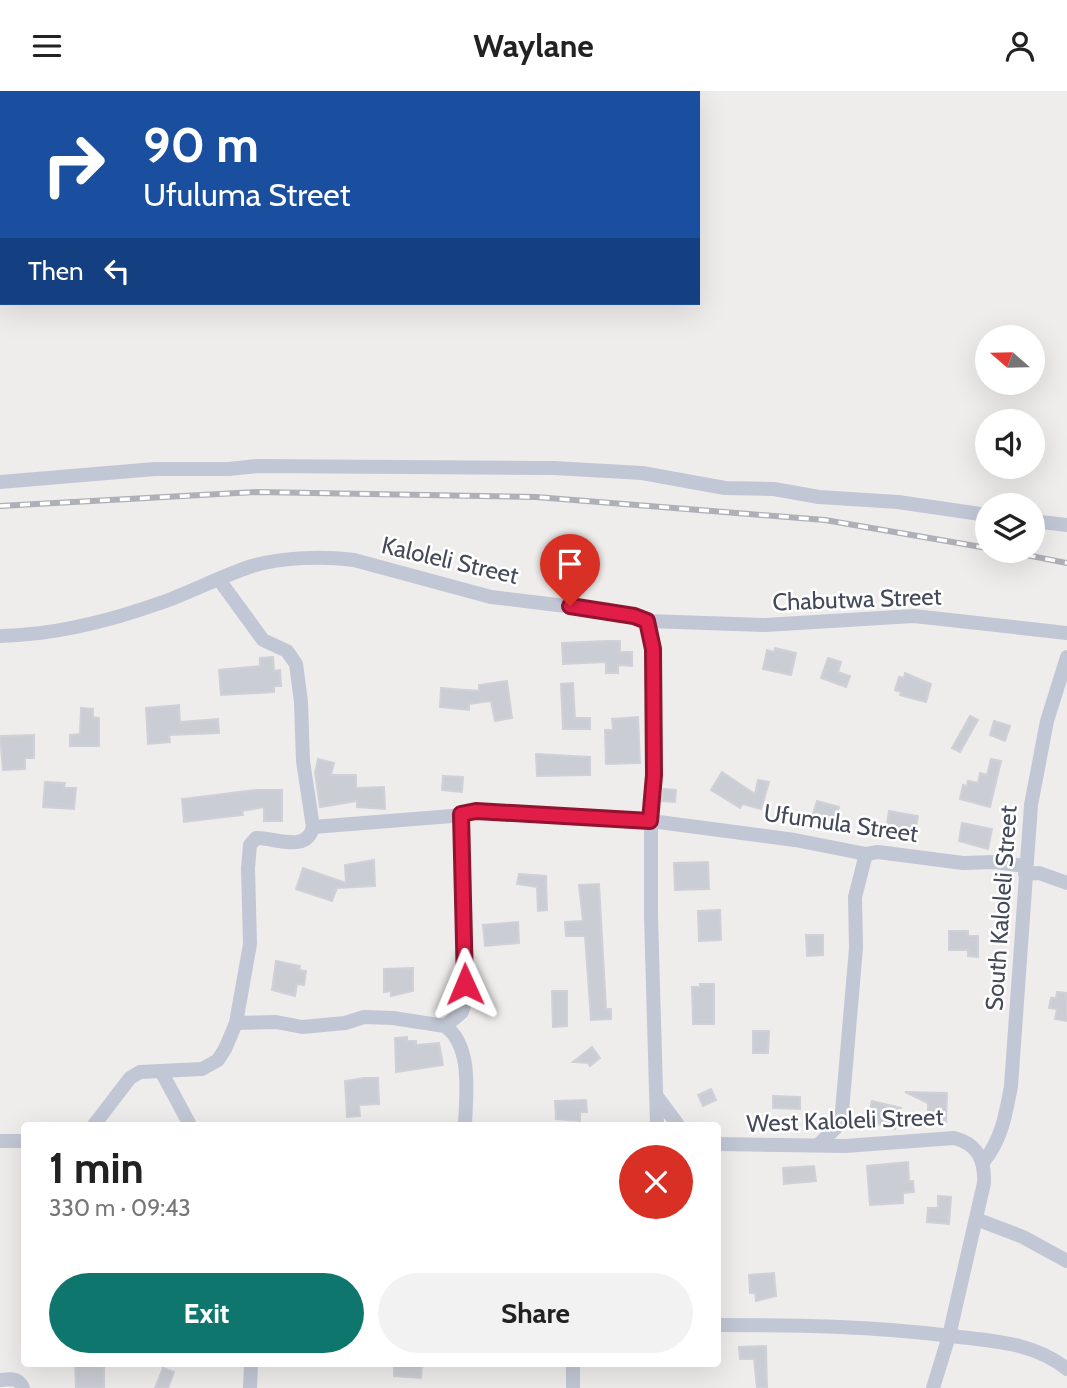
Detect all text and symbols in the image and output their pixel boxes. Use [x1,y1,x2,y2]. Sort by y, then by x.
text: Waylane [473,26,594,65]
icon: menu [28,27,66,65]
icon: person [1001,27,1039,65]
text: 90 m [143,115,259,174]
icon: right [28,119,119,210]
text: Ufuluma Street [143,175,351,214]
icon: left [98,252,136,290]
text: Then [28,255,84,287]
north arrow [975,325,1045,395]
map controls [975,325,1045,563]
button: sound [975,409,1045,479]
button: layers [975,493,1045,563]
street label: Kaloleli Street [379,530,521,590]
pin [540,534,600,606]
icon: arrive [551,545,589,583]
street label: Chabutwa Street [772,582,942,616]
street label: Ufumula Street [762,798,920,848]
street label: South Kaloleli Street [979,804,1023,1012]
position arrow [428,947,502,1021]
street label: West Kaloleli Street [746,1102,944,1138]
text: 1 min [49,1142,144,1194]
button: close [619,1145,693,1219]
text: 330 m · 09:43 [49,1194,191,1222]
button: Exit [49,1273,364,1353]
button: Share [378,1273,693,1353]

